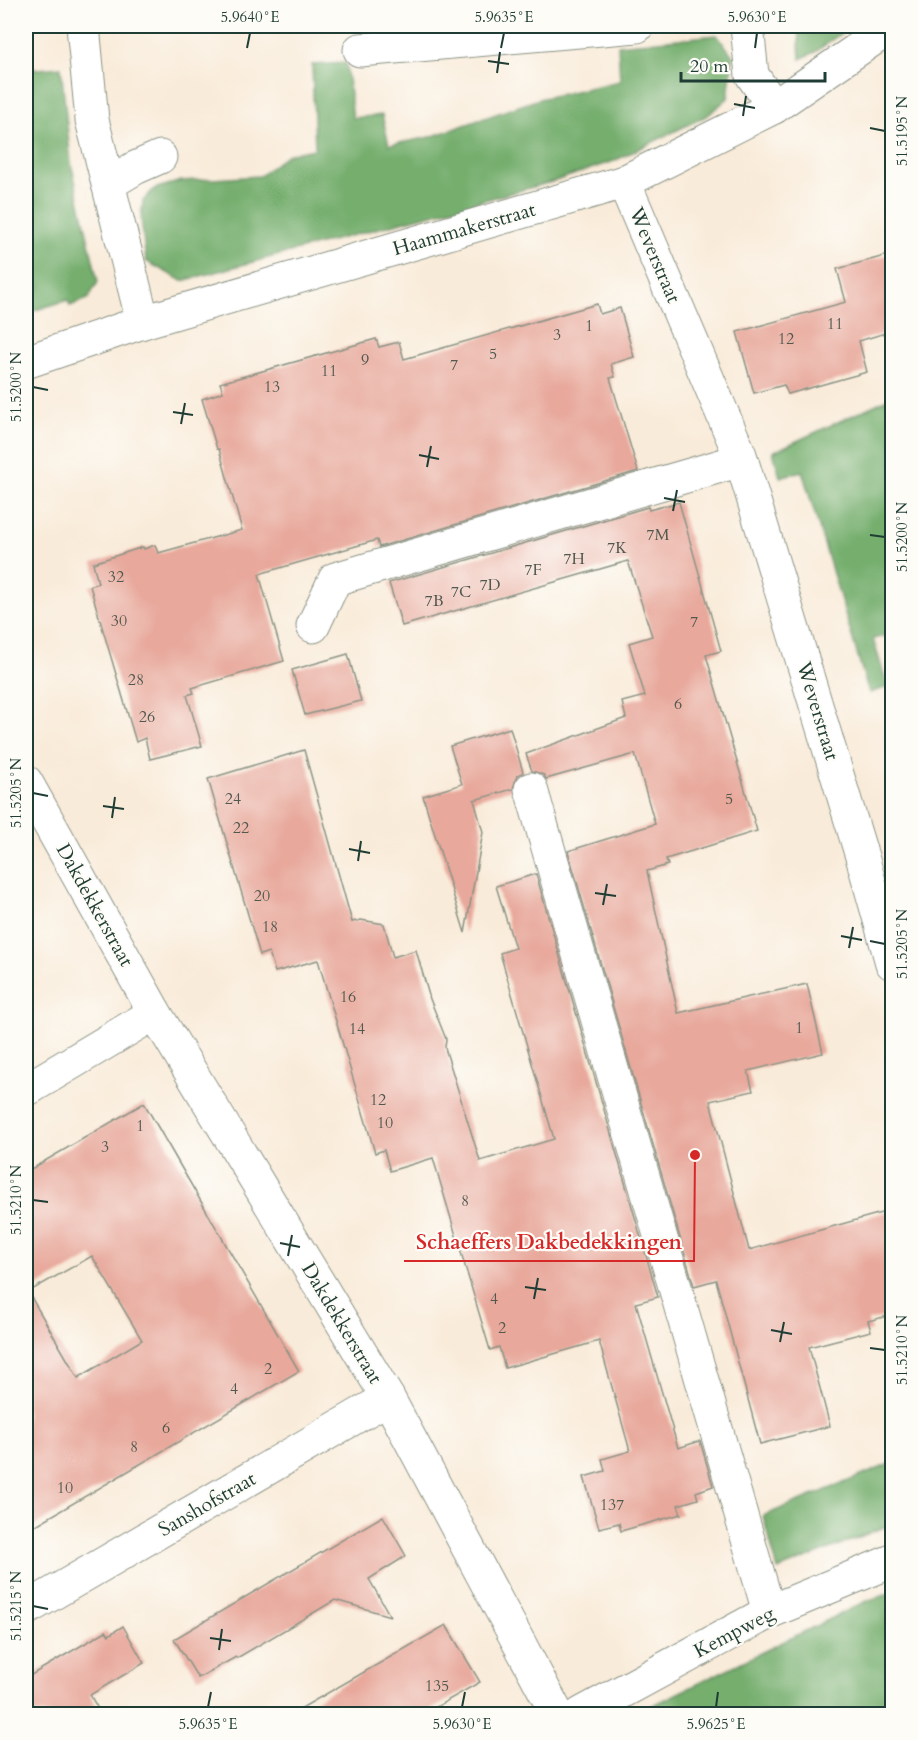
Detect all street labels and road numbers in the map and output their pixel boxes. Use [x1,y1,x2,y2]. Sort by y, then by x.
street label: Haammakerstraat [389,196,539,262]
street label: Weverstraat [622,202,688,308]
street label: Weverstraat [790,658,846,764]
street label: Dakdekkerstraat [50,839,140,972]
street label: Dakdekkerstraat [295,1257,389,1389]
street label: Sanshofstraat [153,1465,261,1543]
street label: Kempweg [689,1599,780,1665]

